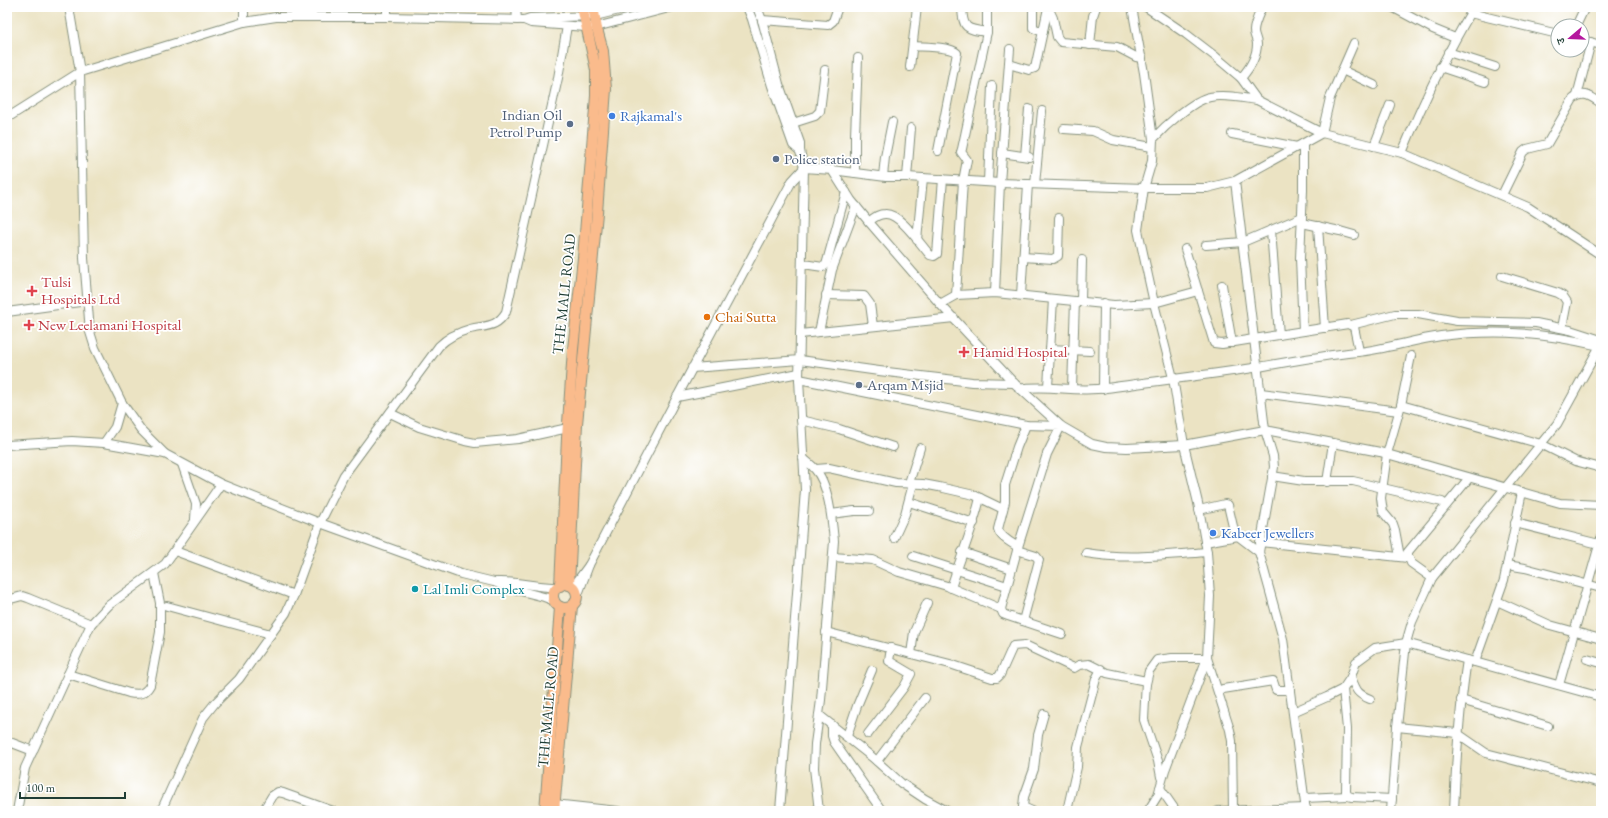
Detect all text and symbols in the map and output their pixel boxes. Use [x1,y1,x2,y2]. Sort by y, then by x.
north arrow [1550,18,1590,58]
text: उ [1553,35,1568,47]
place label: Indian Oil Petrol Pump [489,105,562,141]
place label: Rajkamal's [620,106,682,125]
marker: Rajkamal's [607,111,617,121]
marker: Indian Oil Petrol Pump [565,119,575,129]
place label: Police station [784,149,860,168]
marker: Police station [771,154,781,164]
street label: THE MALL ROAD [548,233,579,355]
place label: Tulsi Hospitals Ltd [41,272,120,308]
marker: Tulsi Hospitals Ltd [26,285,38,297]
place label: Chai Sutta [715,307,776,326]
marker: Chai Sutta [702,312,712,322]
place label: New Leelamani Hospital [38,315,182,334]
marker: New Leelamani Hospital [23,319,35,331]
place label: Hamid Hospital [973,342,1068,361]
marker: Hamid Hospital [958,346,970,358]
place label: Arqam Msjid [866,375,944,394]
marker: Arqam Msjid [854,380,864,390]
place label: Kabeer Jewellers [1221,523,1314,542]
marker: Kabeer Jewellers [1208,528,1218,538]
place label: Lal Imli Complex [423,579,525,598]
marker: Lal Imli Complex [410,584,420,594]
street label: THE MALL ROAD [533,646,562,768]
scale bar [20,774,125,800]
text: 100 m [26,780,56,796]

